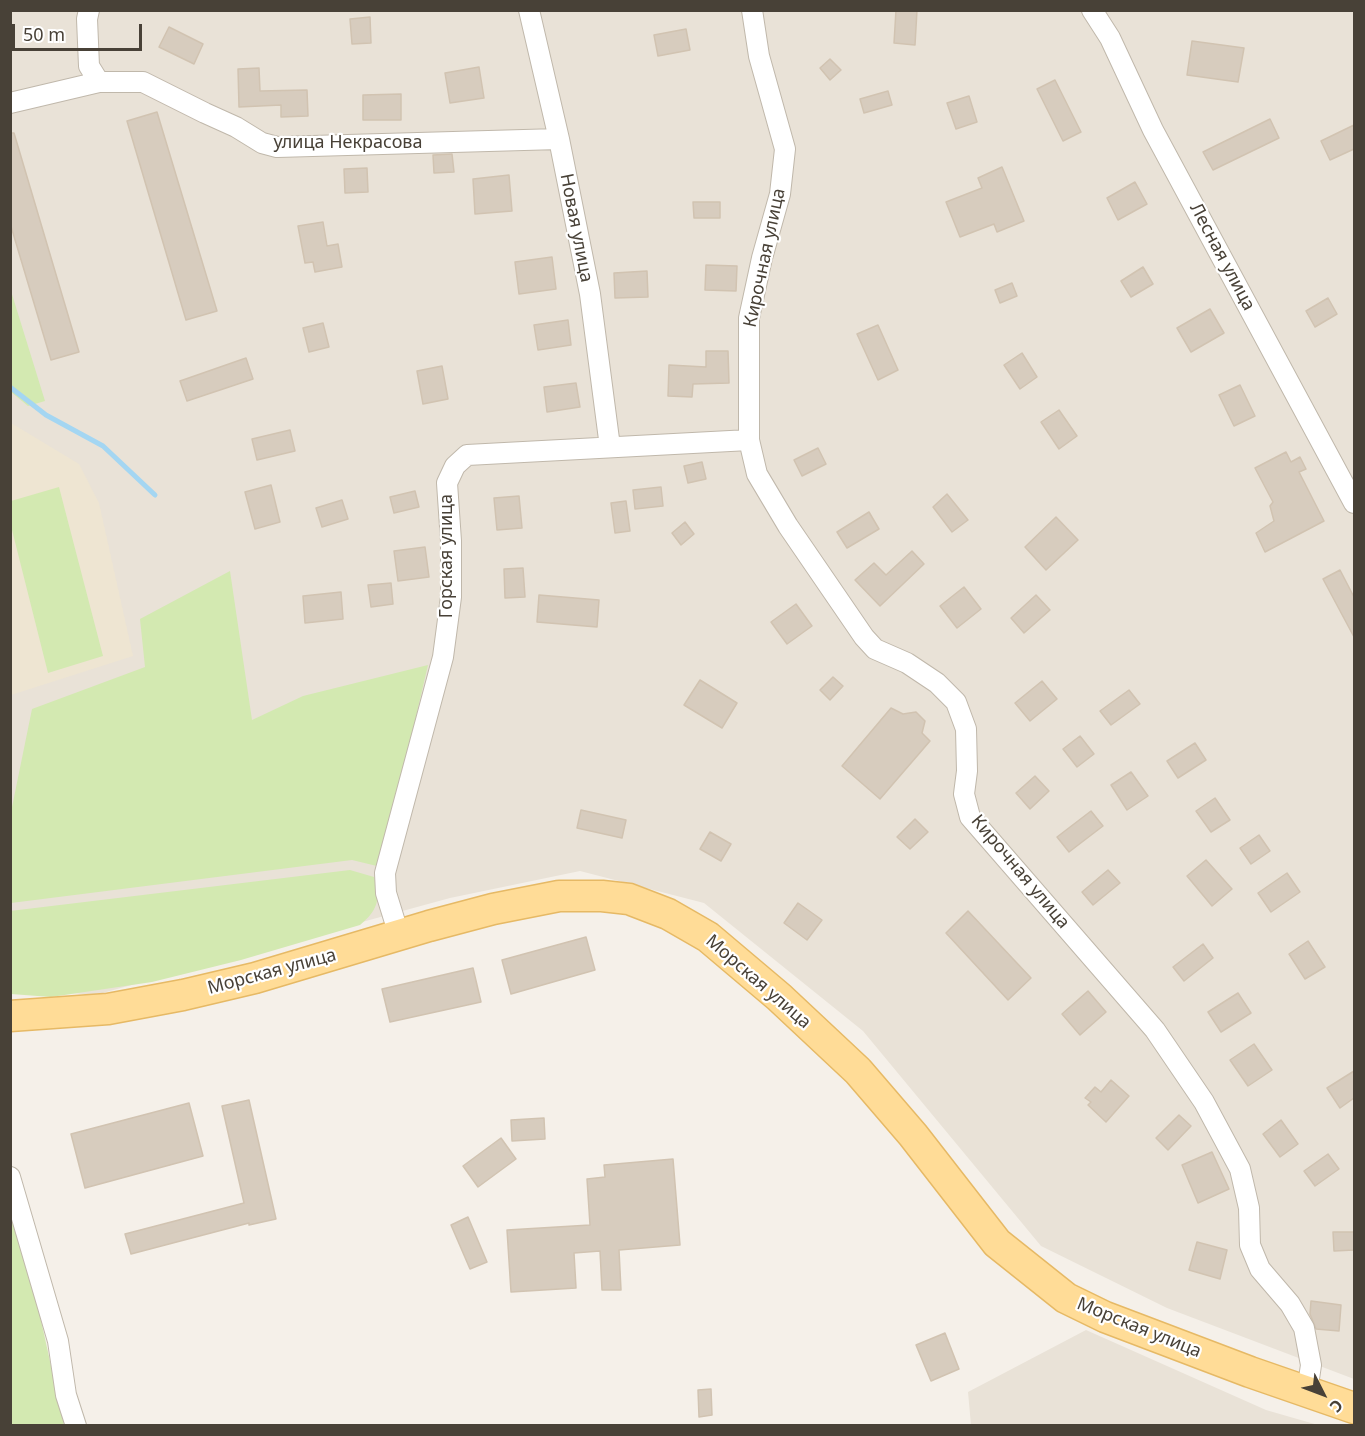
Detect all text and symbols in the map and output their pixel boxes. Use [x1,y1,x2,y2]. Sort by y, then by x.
scale bar [15,12,146,50]
text: 50 m [23,22,65,46]
street label: улица Некрасова [273,132,423,154]
street label: Новая улица [555,172,597,284]
street label: Кирочная улица [740,186,790,330]
street label: Лесная улица [1185,200,1259,314]
street label: Горская улица [436,494,458,618]
street label: Кирочная улица [966,811,1074,933]
street label: Морская улица [701,931,815,1033]
street label: Морская улица [205,944,339,1000]
street label: Морская улица [1074,1293,1204,1363]
north arrow [1293,1364,1353,1424]
text: С [1325,1395,1348,1417]

